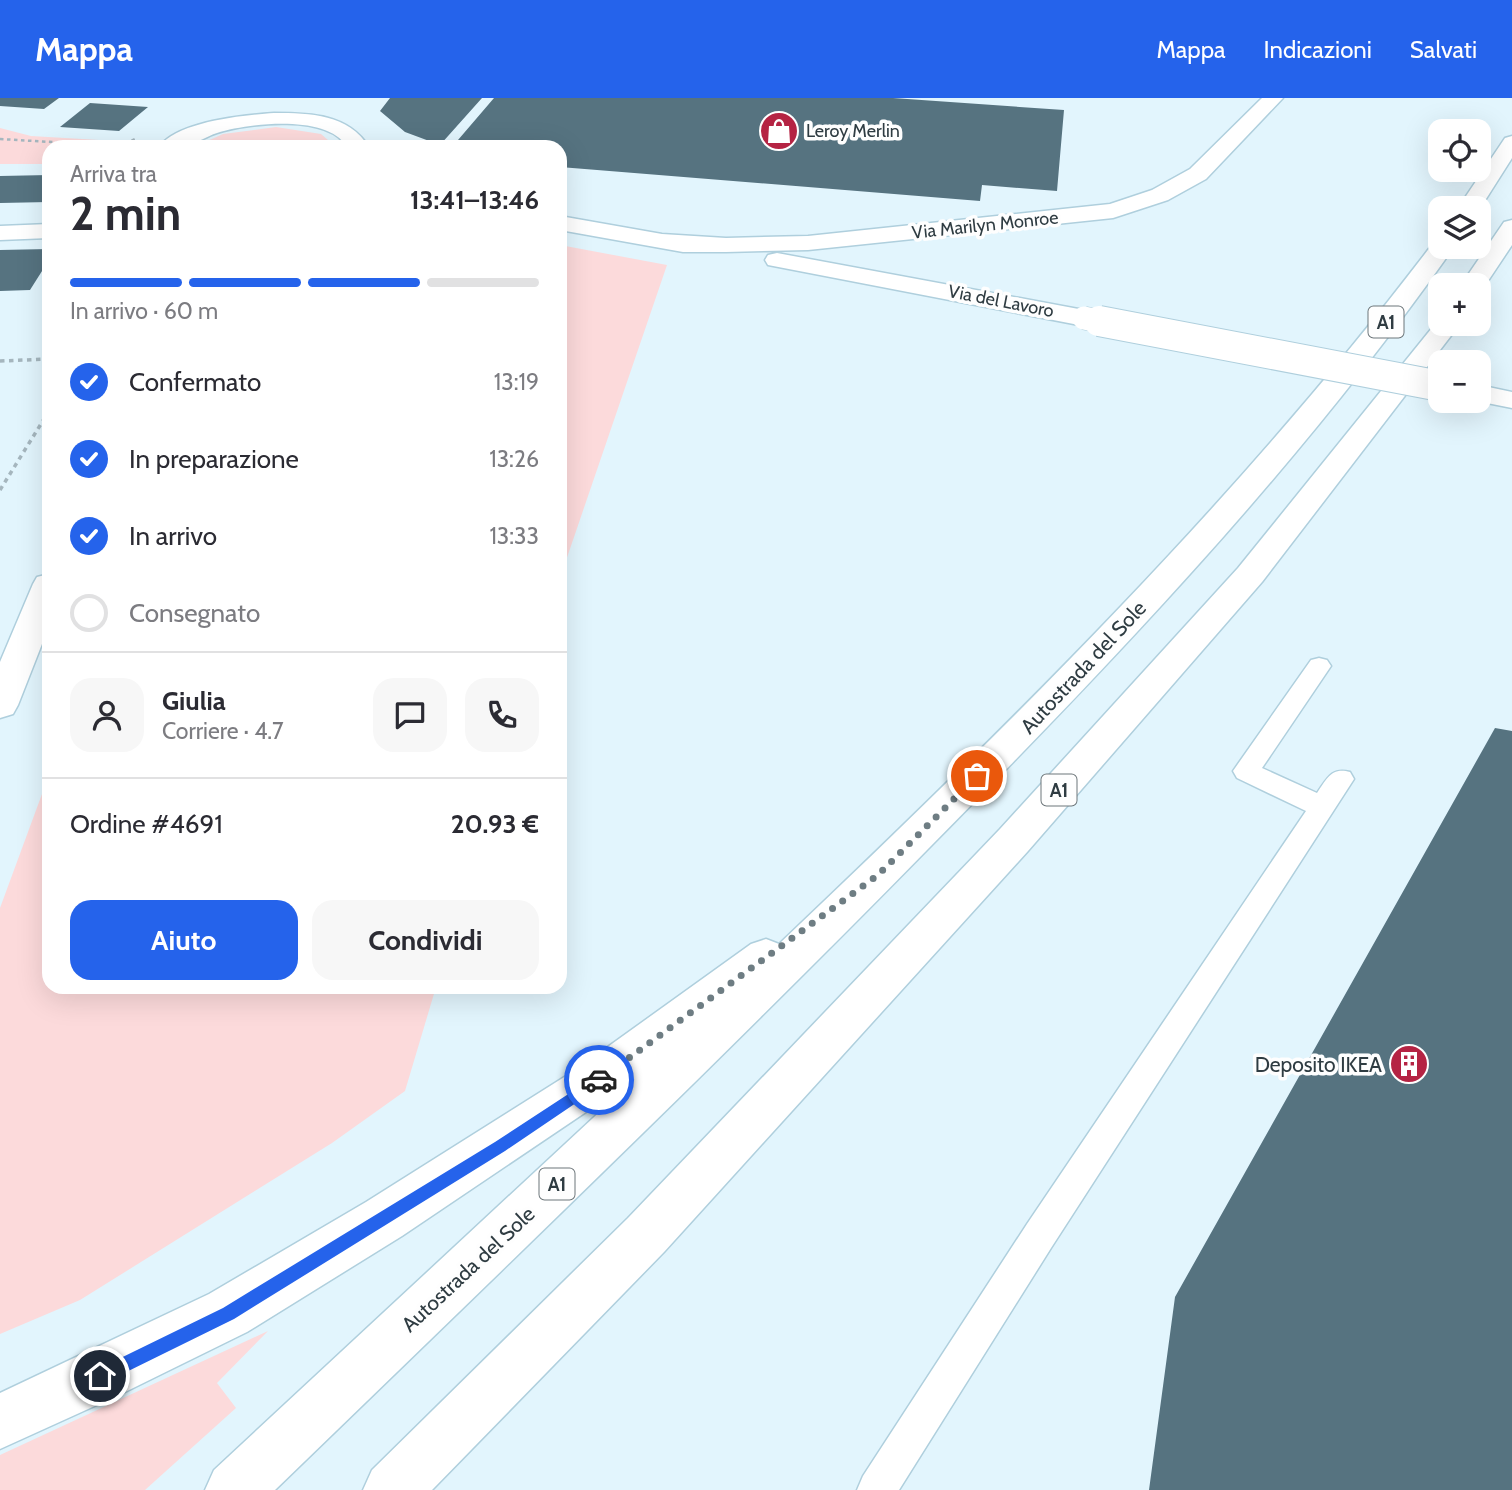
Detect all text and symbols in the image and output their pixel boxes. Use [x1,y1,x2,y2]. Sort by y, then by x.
text: Mappa [35,29,133,69]
text: Mappa [1156,35,1226,64]
text: Indicazioni [1264,35,1372,64]
text: Salvati [1410,35,1477,64]
shop icon: Leroy Merlin [758,110,800,152]
map controls [1428,119,1491,413]
button: locate [1428,119,1491,182]
place label: Leroy Merlin [806,120,900,142]
text: Arriva tra [70,160,157,188]
text: 13:41–13:46 [410,184,539,216]
text: 2 min [70,186,181,242]
button: layers [1428,196,1491,259]
street label: Via Marilyn Monroe [911,206,1059,244]
button: + [1428,273,1491,336]
street label: Via del Lavoro [946,280,1056,322]
text: In arrivo · 60 m [70,297,218,325]
road number: A1 [1368,306,1404,338]
button: − [1428,350,1491,413]
icon: check [70,363,108,401]
text: Confermato [129,366,261,398]
text: 13:19 [494,368,539,396]
icon: check [70,440,108,478]
text: In preparazione [129,443,299,475]
text: 13:26 [489,445,539,473]
icon: check [70,517,108,555]
text: In arrivo [129,520,217,552]
text: 13:33 [489,522,539,550]
street label: Autostrada del Sole [1015,595,1151,739]
text: Consegnato [129,597,260,629]
button: person [70,678,144,752]
button: chat [373,678,447,752]
button: phone [465,678,539,752]
text: Giulia [162,685,226,717]
text: Corriere · 4.7 [162,717,284,745]
pin [947,746,1007,806]
icon: bag [958,757,996,795]
road number: A1 [1042,775,1076,806]
text: Ordine #4691 [70,808,223,840]
text: 20.93 € [451,808,539,840]
button: Aiuto [70,900,298,980]
button: Condividi [312,900,539,980]
building icon: Deposito IKEA [1388,1043,1430,1085]
courier [564,1045,634,1115]
place label: Deposito IKEA [1255,1052,1382,1077]
icon: car [580,1061,618,1099]
road number: A1 [540,1168,574,1200]
street label: Autostrada del Sole [396,1201,540,1337]
pin [70,1346,130,1406]
icon: home [81,1357,119,1395]

